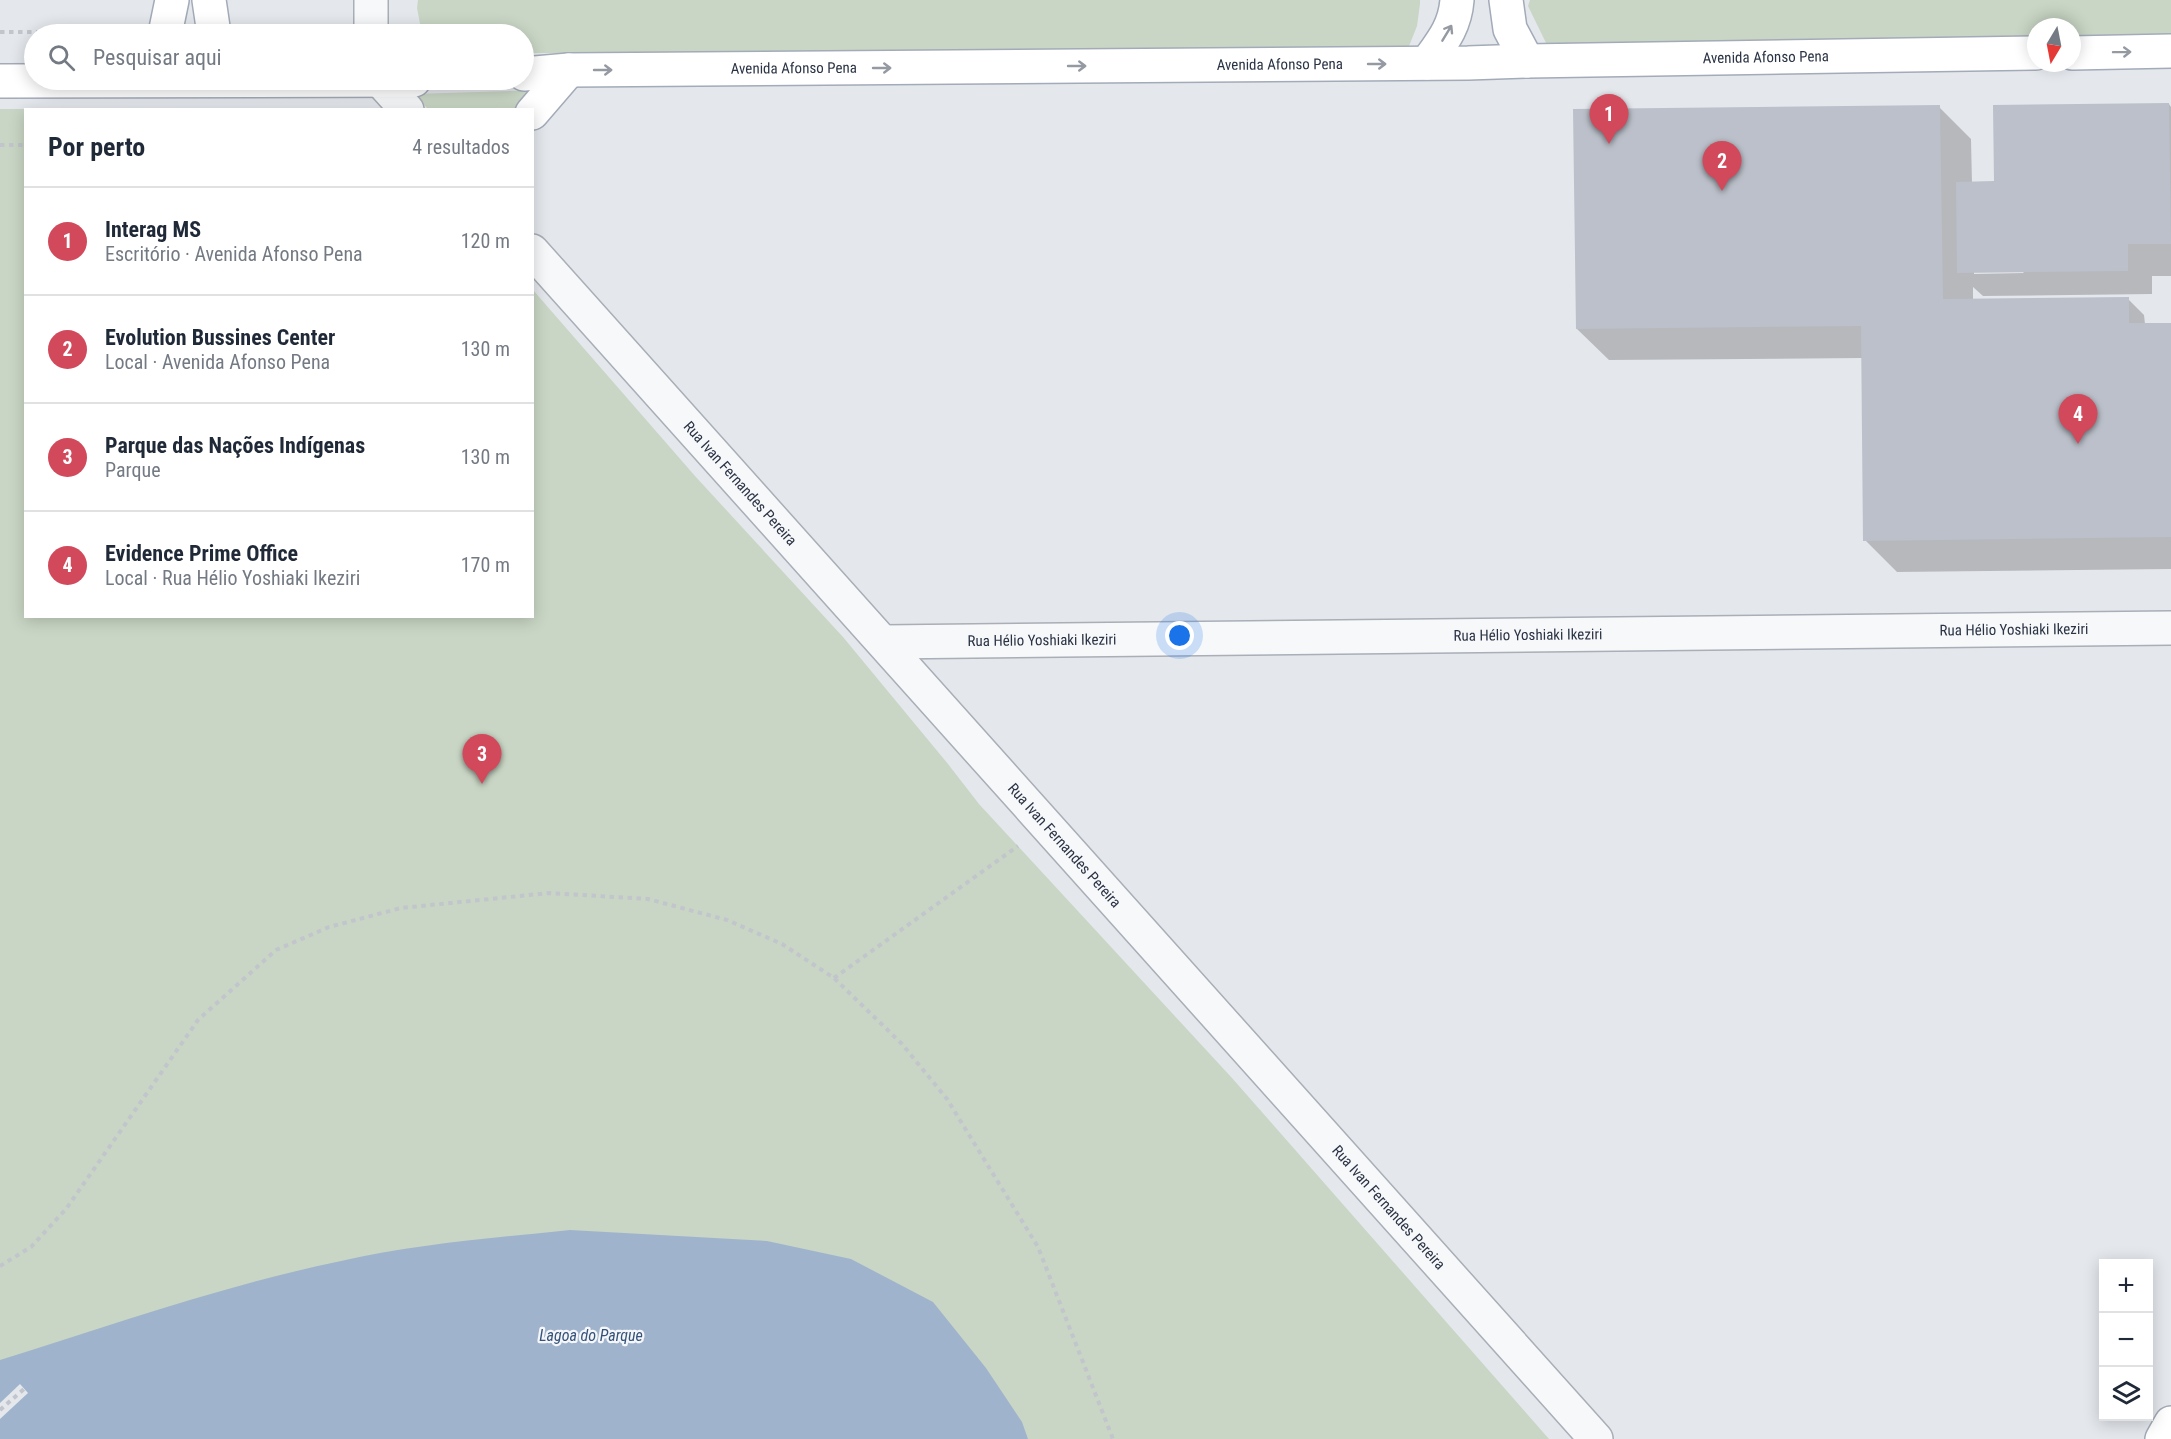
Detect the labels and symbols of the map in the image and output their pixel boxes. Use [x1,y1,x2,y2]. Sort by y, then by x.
north arrow [2027,18,2081,72]
one-way arrow [1441,25,1453,42]
one-way arrow [2111,46,2131,58]
street label: Avenida Afonso Pena [1702,47,1829,67]
street label: Avenida Afonso Pena [1217,55,1343,74]
one-way arrow [1366,58,1386,70]
street label: Avenida Afonso Pena [731,59,857,78]
one-way arrow [1066,60,1086,72]
one-way arrow [871,62,891,73]
one-way arrow [592,64,612,76]
pin: 1 [1590,94,1628,144]
pin: 2 [1702,142,1742,191]
pin: 4 [2058,394,2098,444]
street label: Rua Ivan Fernandes Pereira [680,418,800,549]
street label: Rua Hélio Yoshiaki Ikeziri [1939,620,2088,640]
your location [1165,621,1194,650]
street label: Rua Hélio Yoshiaki Ikeziri [1453,625,1603,645]
street label: Rua Hélio Yoshiaki Ikeziri [967,630,1117,650]
pin: 3 [462,734,502,784]
street label: Rua Ivan Fernandes Pereira [1004,780,1125,911]
street label: Rua Ivan Fernandes Pereira [1328,1142,1449,1273]
water label: Lagoa do Parque [539,1326,643,1345]

